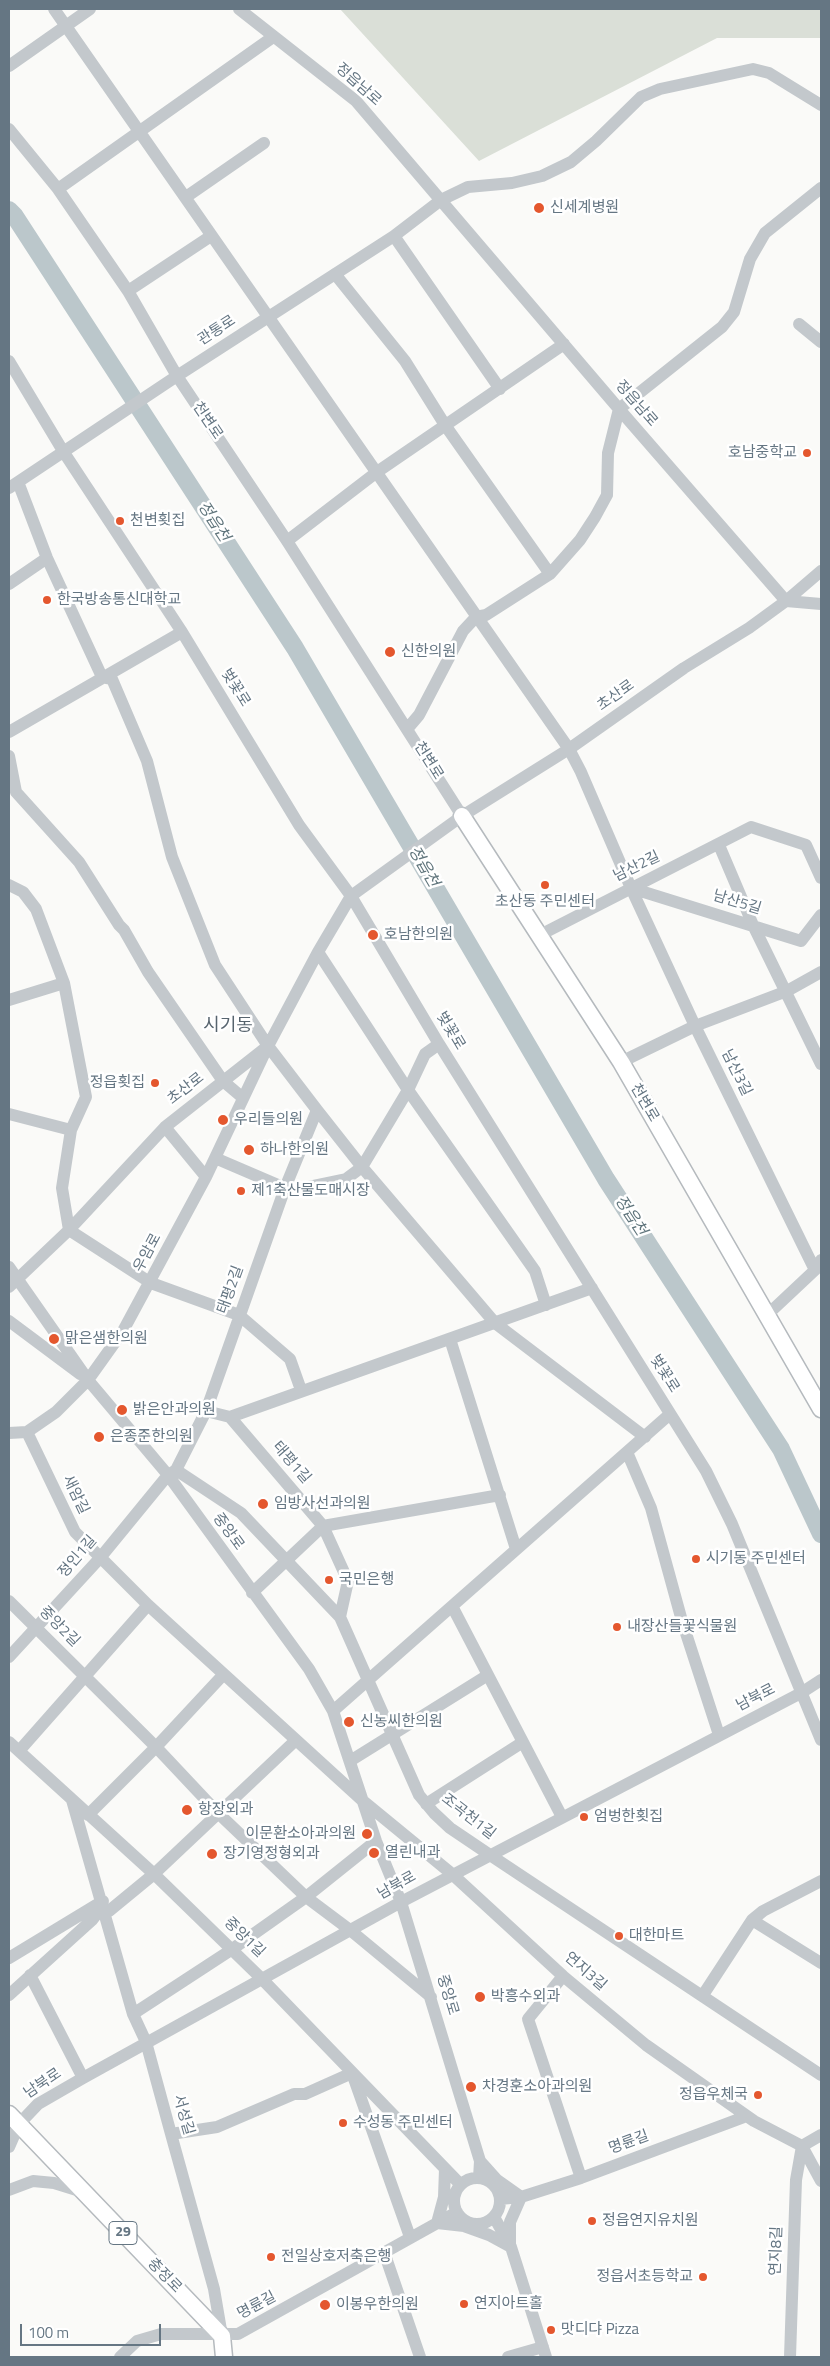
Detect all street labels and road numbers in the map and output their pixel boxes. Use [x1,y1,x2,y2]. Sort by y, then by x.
street label: 정읍남로 [331,60,385,110]
street label: 관통로 [195,312,239,350]
street label: 정읍남로 [611,377,661,431]
street label: 천변로 [188,399,226,443]
street label: 벚꽃로 [216,666,254,710]
street label: 초산로 [594,677,638,715]
street label: 천변로 [409,739,447,783]
street label: 남산2길 [611,848,663,886]
street label: 남산5길 [711,887,763,919]
street label: 벚꽃로 [432,1009,468,1053]
street label: 남산3길 [717,1047,755,1099]
street label: 초산로 [164,1069,208,1109]
street label: 천변로 [626,1081,662,1125]
street label: 우암로 [130,1230,166,1276]
street label: 태평2길 [214,1264,248,1316]
street label: 벚꽃로 [645,1352,683,1396]
street label: 태평1길 [268,1438,314,1488]
street label: 새암길 [58,1472,92,1518]
street label: 중앙로 [209,1510,247,1554]
street label: 정인1길 [55,1532,101,1582]
street label: 중앙2길 [35,1603,83,1651]
street label: 남북로 [733,1681,779,1715]
street label: 조곡천1길 [437,1790,499,1844]
street label: 남북로 [375,1868,419,1904]
street label: 중앙1길 [220,1914,268,1962]
street label: 연지3길 [560,1949,610,1995]
street label: 중앙로 [432,1973,462,2017]
street label: 남북로 [21,2065,65,2103]
street label: 서성길 [169,2093,197,2137]
street label: 명륜길 [606,2127,652,2159]
road number: 29 [109,2222,137,2244]
street label: 연지8길 [767,2226,787,2276]
street label: 충정로 [143,2255,185,2297]
street label: 명륜길 [234,2288,280,2324]

